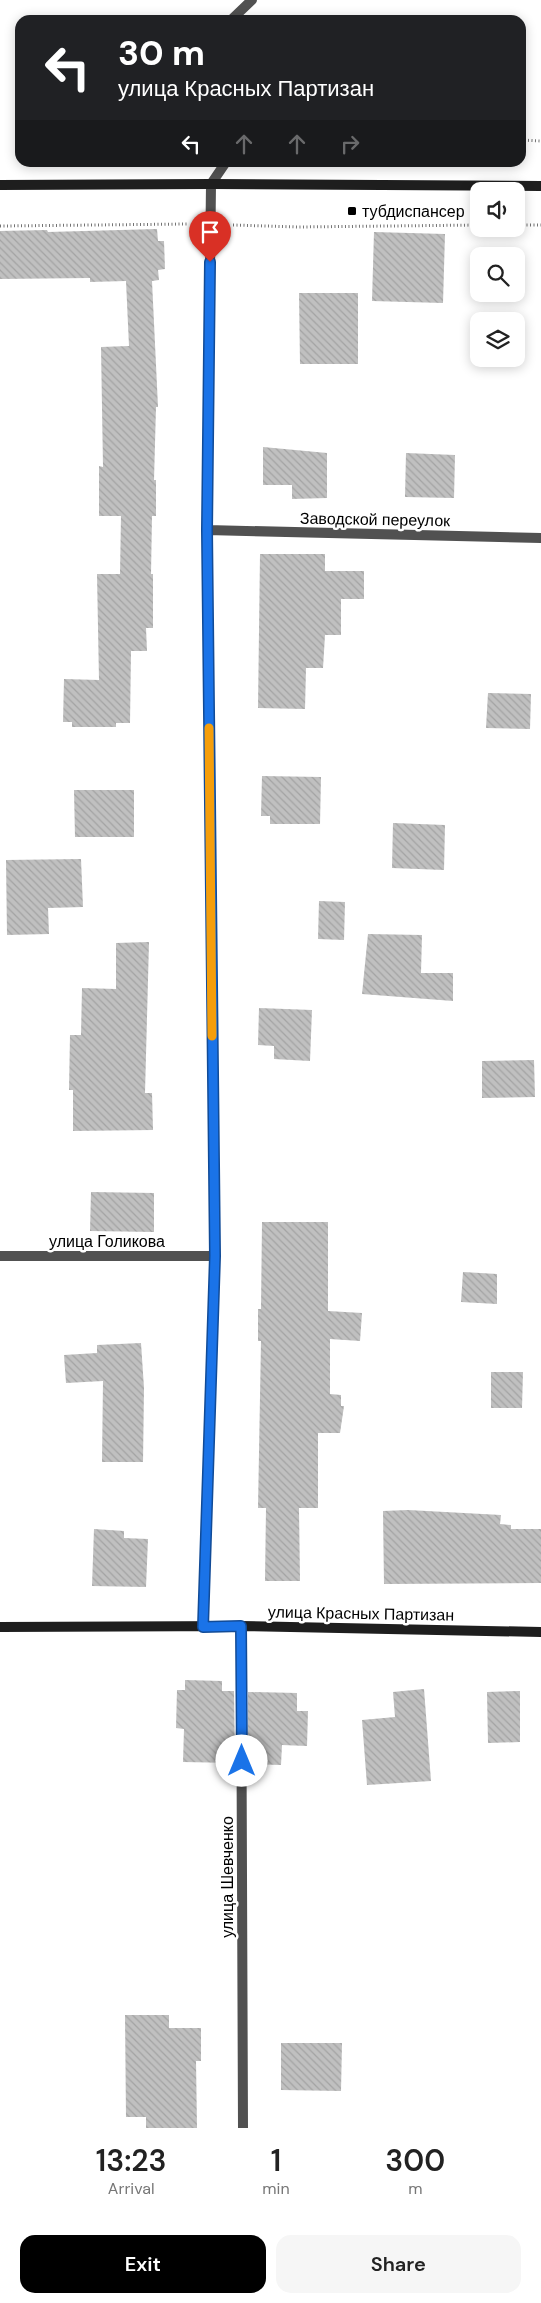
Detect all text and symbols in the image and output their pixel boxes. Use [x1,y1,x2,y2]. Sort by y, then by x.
text: 30 m [118,30,205,76]
icon: left [35,35,100,100]
text: улица Красных Партизан [118,74,374,103]
icon: left [177,130,205,158]
icon: ahead [230,130,258,158]
icon: ahead [283,130,311,158]
icon: right [336,130,364,158]
map controls [470,182,525,367]
button: sound [470,182,525,237]
place label: тубдиспансер [362,201,465,222]
marker: тубдиспансер [346,205,358,217]
pin [189,211,231,262]
icon: arrive [196,218,224,246]
button: search [470,247,525,302]
button: layers [470,312,525,367]
street label: Заводской переулок [300,508,451,531]
street label: улица Голикова [49,1231,165,1252]
street label: улица Красных Партизан [268,1601,454,1626]
position arrow [215,1734,267,1786]
street label: улица Шевченко [217,1816,238,1938]
text: 13:23 [96,2141,167,2180]
text: 1 [271,2141,281,2180]
text: 300 [385,2141,445,2180]
text: Arrival [108,2178,154,2199]
text: min [262,2178,290,2199]
text: m [408,2178,422,2199]
button: Exit [20,2235,266,2293]
button: Share [276,2235,521,2293]

